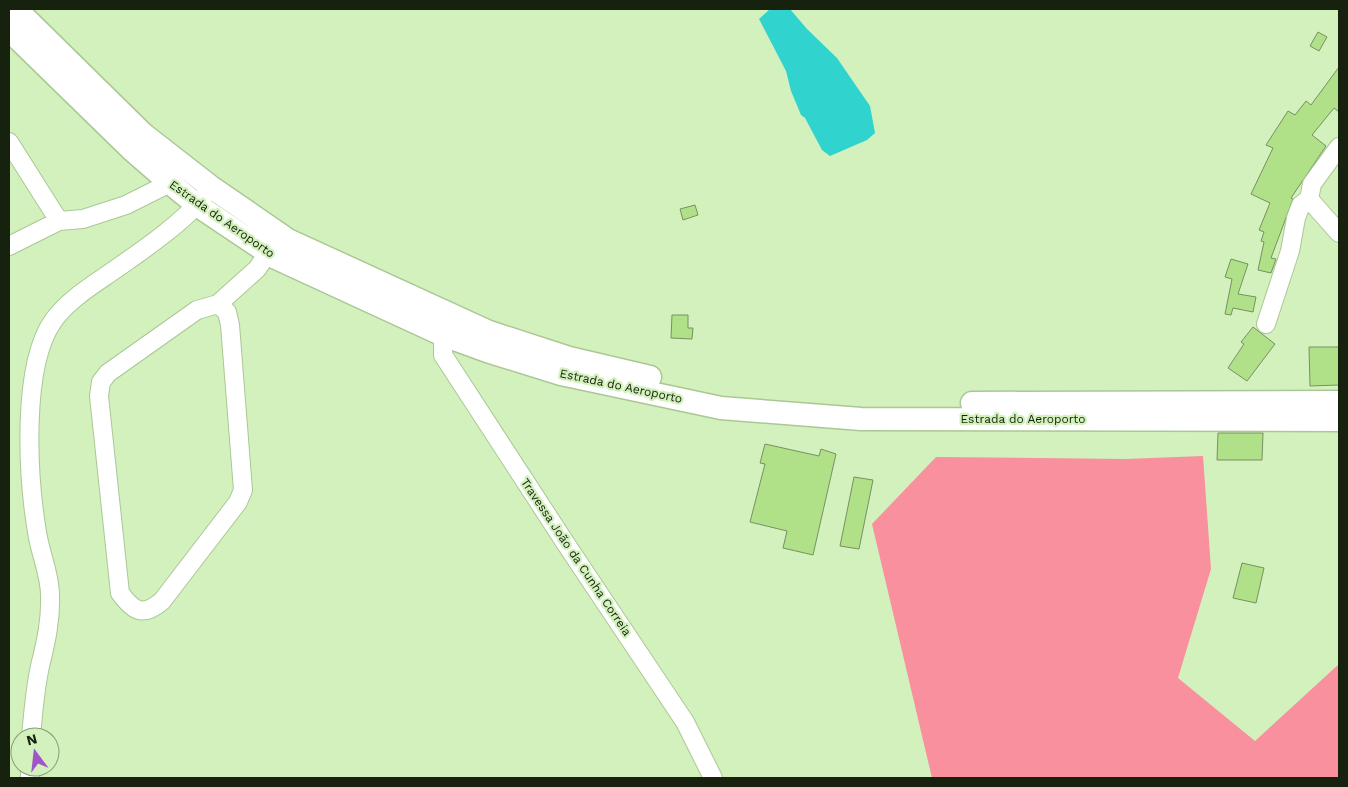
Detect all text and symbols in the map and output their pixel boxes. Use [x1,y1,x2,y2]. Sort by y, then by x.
street label: Estrada do Aeroporto [167,177,277,261]
street label: Estrada do Aeroporto [558,366,684,406]
street label: Estrada do Aeroporto [960,412,1086,426]
street label: Travessa João da Cunha Correia [518,476,634,639]
north arrow [10,727,60,777]
text: N [25,730,39,749]

